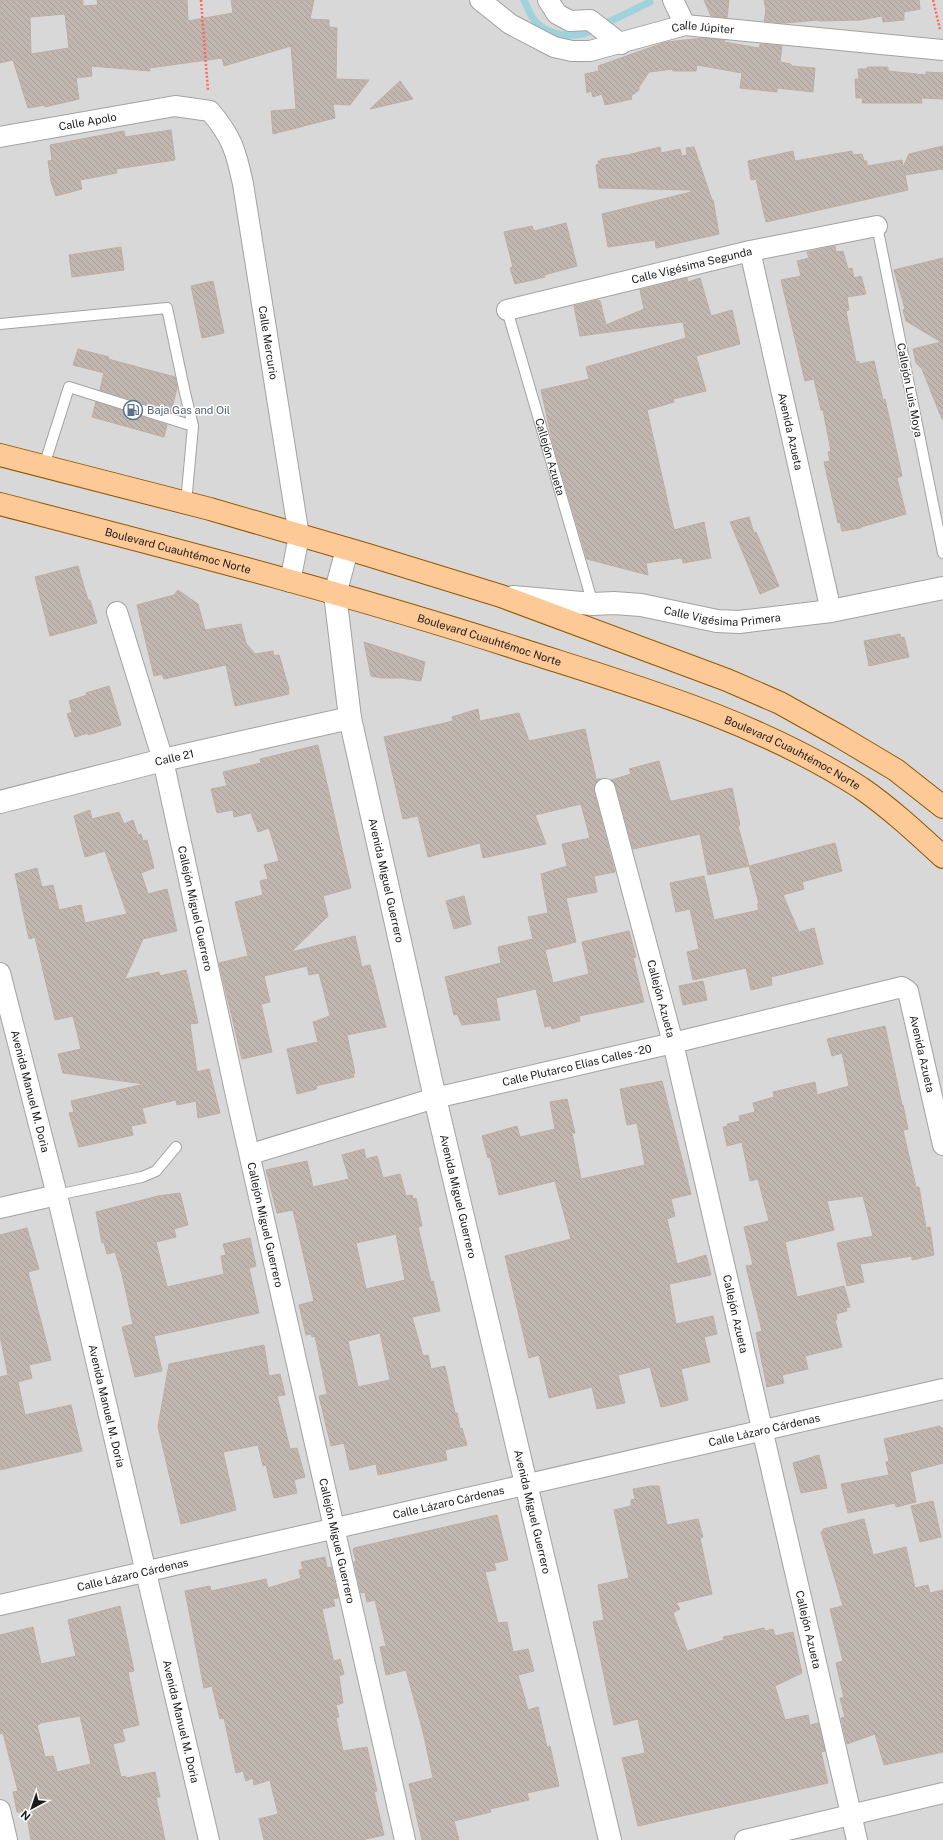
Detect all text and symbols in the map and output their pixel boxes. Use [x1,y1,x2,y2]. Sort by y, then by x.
street label: Calle Júpiter [670,19,735,36]
street label: Calle Apolo [58,110,118,132]
street label: Calle Vigésima Segunda [630,245,753,286]
street label: Calle Mercurio [256,305,280,380]
street label: Callejón Luis Moya [895,342,925,438]
street label: Avenida Azueta [776,392,805,471]
fuel station icon: Baja Gas and Oil [122,399,144,421]
place label: Baja Gas and Oil [147,404,230,416]
street label: Callejón Azueta [533,417,567,497]
street label: Boulevard Cuauhtémoc Norte [104,526,252,576]
street label: Calle Vigésima Primera [663,604,781,628]
street label: Boulevard Cuauhtémoc Norte [416,612,563,668]
street label: Boulevard Cuauhtémoc Norte [723,713,863,792]
street label: Calle 21 [154,747,195,768]
street label: Avenida Miguel Guerrero [367,817,406,944]
street label: Callejón Miguel Guerrero [176,845,215,972]
street label: Callejón Azueta [645,958,677,1039]
street label: Avenida Azueta [908,1014,937,1094]
street label: Avenida Manuel M. Doria [9,1029,52,1154]
street label: Calle Plutarco Elías Calles - 20 [501,1042,653,1088]
street label: Avenida Miguel Guerrero [438,1133,479,1260]
street label: Callejón Miguel Guerrero [245,1161,285,1289]
street label: Callejón Azueta [721,1274,750,1354]
street label: Avenida Manuel M. Doria [86,1343,127,1469]
street label: Calle Lázaro Cárdenas [707,1411,822,1449]
street label: Avenida Miguel Guerrero [512,1449,553,1575]
street label: Callejón Miguel Guerrero [317,1477,357,1605]
street label: Calle Lázaro Cárdenas [391,1484,506,1521]
street label: Calle Lázaro Cárdenas [76,1556,190,1593]
street label: Callejón Azueta [794,1589,823,1670]
street label: Avenida Manuel M. Doria [161,1659,201,1784]
north arrow [12,1788,52,1828]
text: N [18,1808,33,1823]

